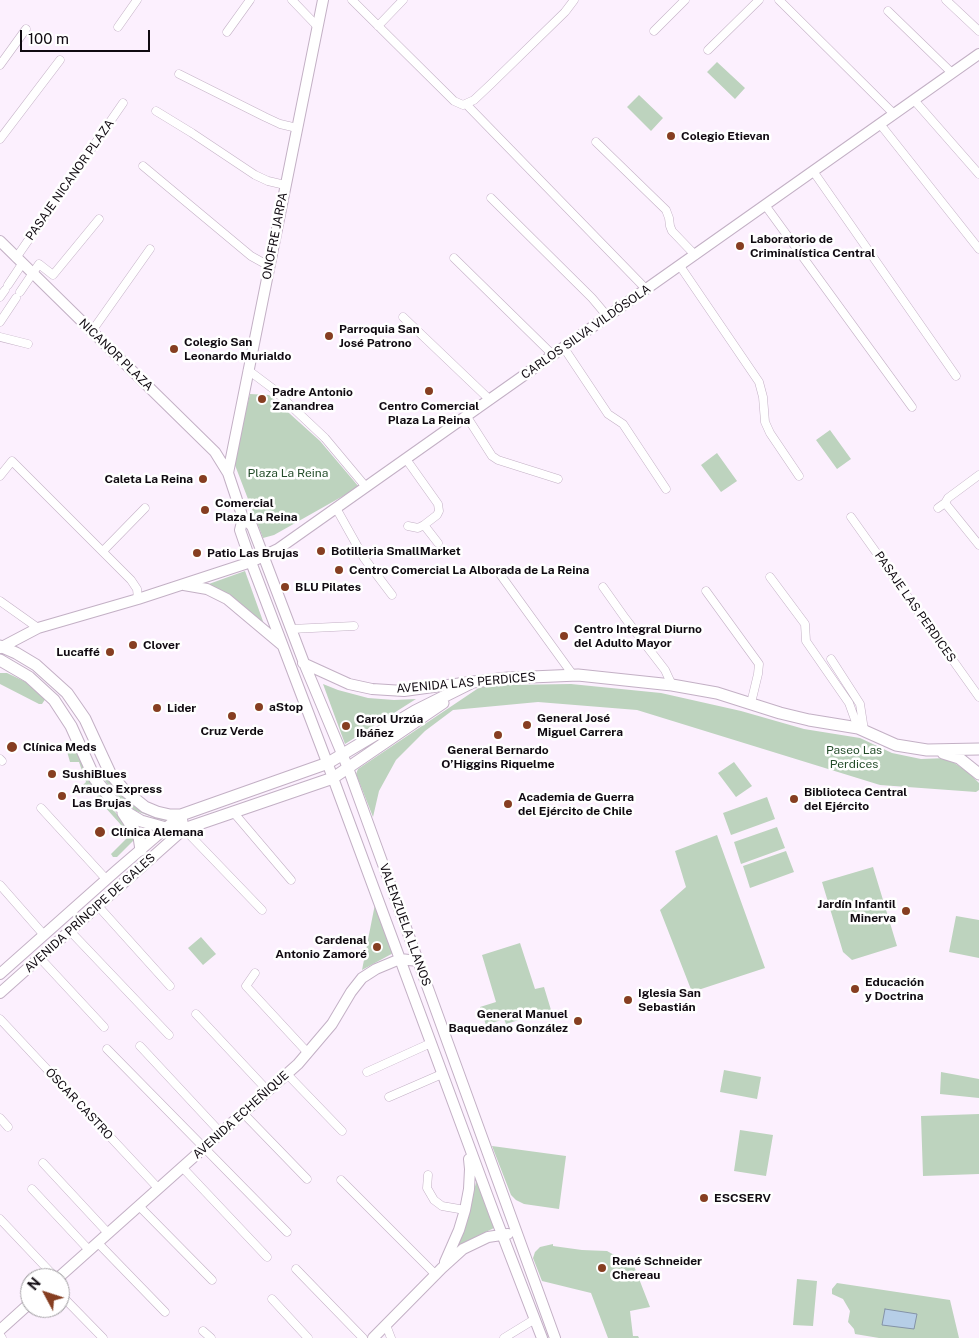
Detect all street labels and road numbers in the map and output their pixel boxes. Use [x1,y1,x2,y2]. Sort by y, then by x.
street label: PASAJE NICANOR PLAZA [23,117,117,243]
street label: ONOFRE JARPA [259,191,291,281]
street label: CARLOS SILVA VILDÓSOLA [519,282,653,382]
street label: NICANOR PLAZA [76,316,156,394]
street label: PASAJE LAS PERDICES [871,549,959,665]
street label: AVENIDA LAS PERDICES [396,670,536,696]
street label: AVENIDA PRÍNCIPE DE GALES [22,850,158,976]
street label: VALENZUELA LLANOS [376,862,434,988]
street label: ÓSCAR CASTRO [42,1065,116,1143]
street label: AVENIDA ECHEÑIQUE [190,1068,292,1162]

